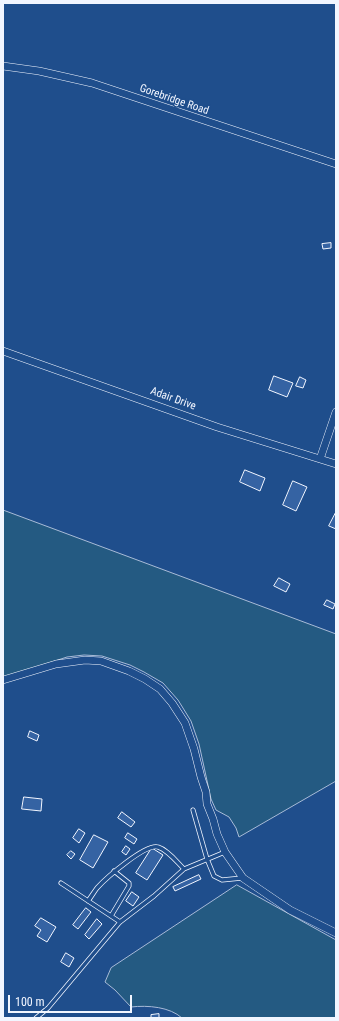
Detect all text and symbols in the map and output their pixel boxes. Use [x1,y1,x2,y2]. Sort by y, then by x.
street label: Gorebridge Road [138,82,210,118]
street label: Adair Drive [148,385,198,413]
scale bar [10,987,134,1013]
text: 100 m [15,995,45,1009]

